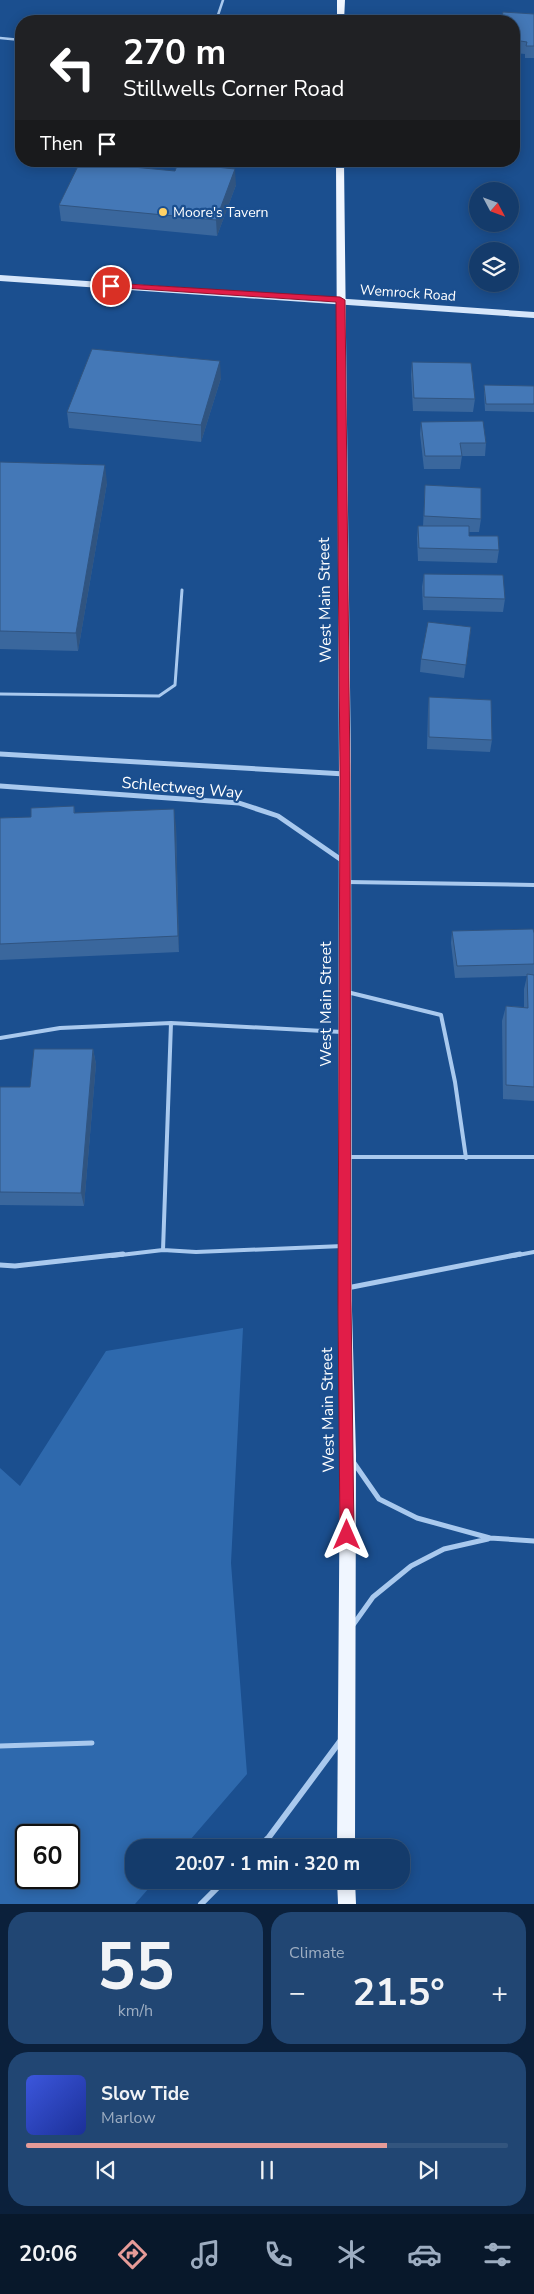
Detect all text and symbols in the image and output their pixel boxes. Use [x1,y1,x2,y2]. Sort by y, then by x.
text: 270 m [123,29,226,76]
icon: left [40,35,105,100]
text: Stillwells Corner Road [123,74,344,104]
icon: arrive [93,130,121,158]
text: Then [40,131,83,157]
north arrow [469,182,519,232]
map controls [469,182,519,292]
place label: Moore's Tavern [173,203,269,222]
marker: Moore's Tavern [157,206,169,218]
button: layers [469,242,519,292]
pin [90,265,132,307]
icon: arrive [97,272,125,300]
street label: Wemrock Road [359,280,457,306]
street label: West Main Street [313,537,337,663]
street label: Schlectweg Way [121,772,244,804]
street label: West Main Street [315,941,337,1067]
street label: West Main Street [316,1347,340,1473]
position arrow [320,1508,372,1560]
speed limit sign: 60 [15,1824,80,1889]
text: 20:07 · 1 min · 320 m [175,1851,360,1877]
text: 55 [96,1923,175,2012]
text: Climate [289,1942,344,1964]
text: 21.5° [352,1967,445,2018]
text: − [289,1974,306,2012]
text: + [491,1974,508,2012]
text: km/h [118,2000,153,2022]
text: Slow Tide [101,2081,189,2107]
text: Marlow [101,2107,156,2129]
icon: previous [92,2156,120,2184]
icon: pause [253,2156,281,2184]
icon: next [414,2156,442,2184]
icon: directions [115,2237,150,2272]
icon: music [188,2237,223,2272]
icon: phone [261,2237,296,2272]
icon: climate [334,2237,369,2272]
icon: car [407,2237,442,2272]
icon: filters [480,2237,515,2272]
text: 20:06 [19,2239,77,2269]

